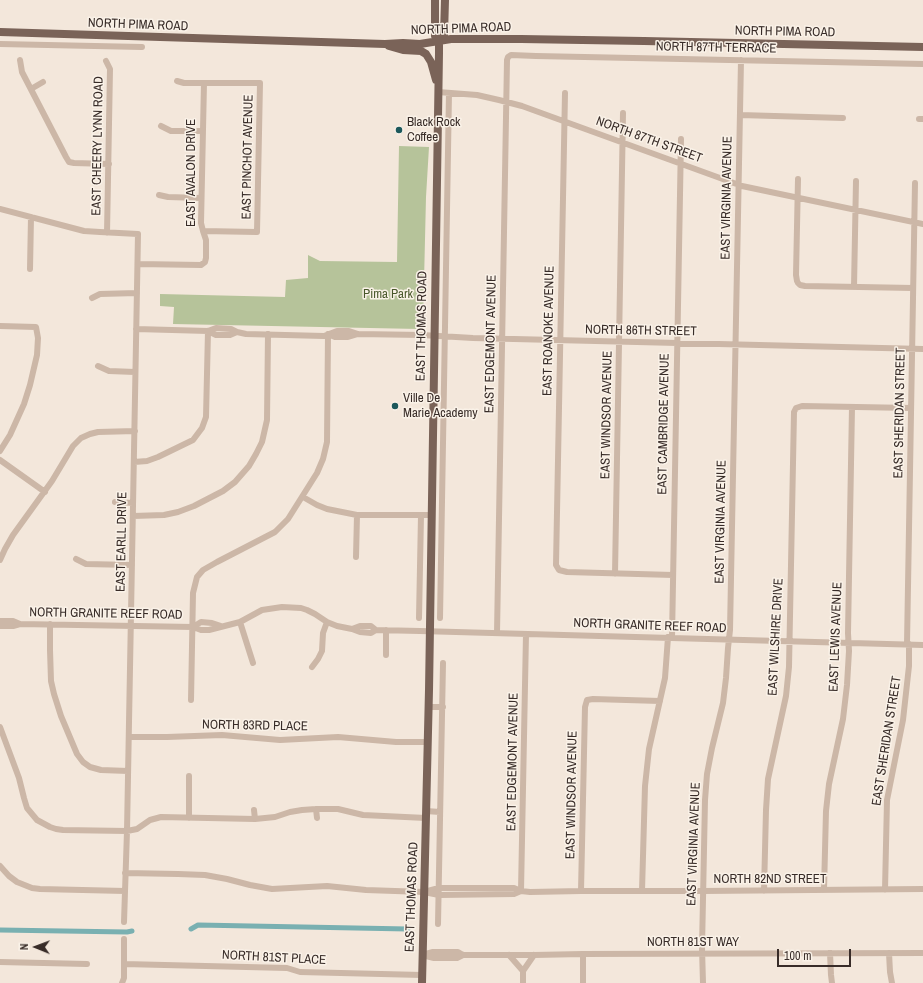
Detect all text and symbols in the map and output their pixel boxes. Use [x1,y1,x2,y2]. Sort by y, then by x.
street label: NORTH PIMA ROAD [88,15,188,35]
street label: NORTH PIMA ROAD [411,19,511,39]
street label: NORTH PIMA ROAD [735,23,835,41]
street label: NORTH 87TH TERRACE [656,39,776,57]
street label: EAST CHEERY LYNN ROAD [89,76,107,216]
street label: EAST PINCHOT AVENUE [239,94,257,220]
street label: NORTH 87TH STREET [594,114,704,166]
place label: Black Rock Coffee [407,115,460,146]
street label: EAST AVALON DRIVE [184,119,200,227]
marker: Black Rock Coffee [394,125,404,135]
street label: EAST VIRGINIA AVENUE [718,136,736,260]
street label: EAST ROANOKE AVENUE [540,266,558,396]
street label: EAST THOMAS ROAD [413,271,431,381]
street label: EAST EDGEMONT AVENUE [482,275,500,413]
park label: Pima Park [363,287,413,303]
street label: NORTH 86TH STREET [585,322,697,340]
street label: EAST SHERIDAN STREET [891,347,909,479]
street label: EAST WINDSOR AVENUE [598,351,616,479]
street label: EAST CAMBRIDGE AVENUE [655,353,673,495]
place label: Ville De Marie Academy [403,391,478,422]
marker: Ville De Marie Academy [390,401,400,411]
street label: EAST VIRGINIA AVENUE [712,460,730,584]
street label: EAST EARLL DRIVE [113,492,131,592]
street label: EAST WILSHIRE DRIVE [765,578,787,696]
street label: EAST LEWIS AVENUE [826,582,846,692]
street label: NORTH GRANITE REEF ROAD [29,605,183,623]
street label: NORTH GRANITE REEF ROAD [573,616,727,636]
street label: EAST SHERIDAN STREET [869,675,905,807]
street label: EAST EDGEMONT AVENUE [504,693,522,831]
street label: NORTH 83RD PLACE [202,717,308,735]
street label: EAST WINDSOR AVENUE [563,731,581,859]
street label: EAST VIRGINIA AVENUE [684,782,704,906]
street label: EAST THOMAS ROAD [402,842,422,952]
street label: NORTH 82ND STREET [714,872,826,888]
north arrow [16,927,56,967]
street label: NORTH 81ST WAY [647,935,739,951]
scale bar [779,941,853,967]
text: N [17,943,31,950]
street label: NORTH 81ST PLACE [222,947,326,969]
text: 100 m [784,948,811,964]

